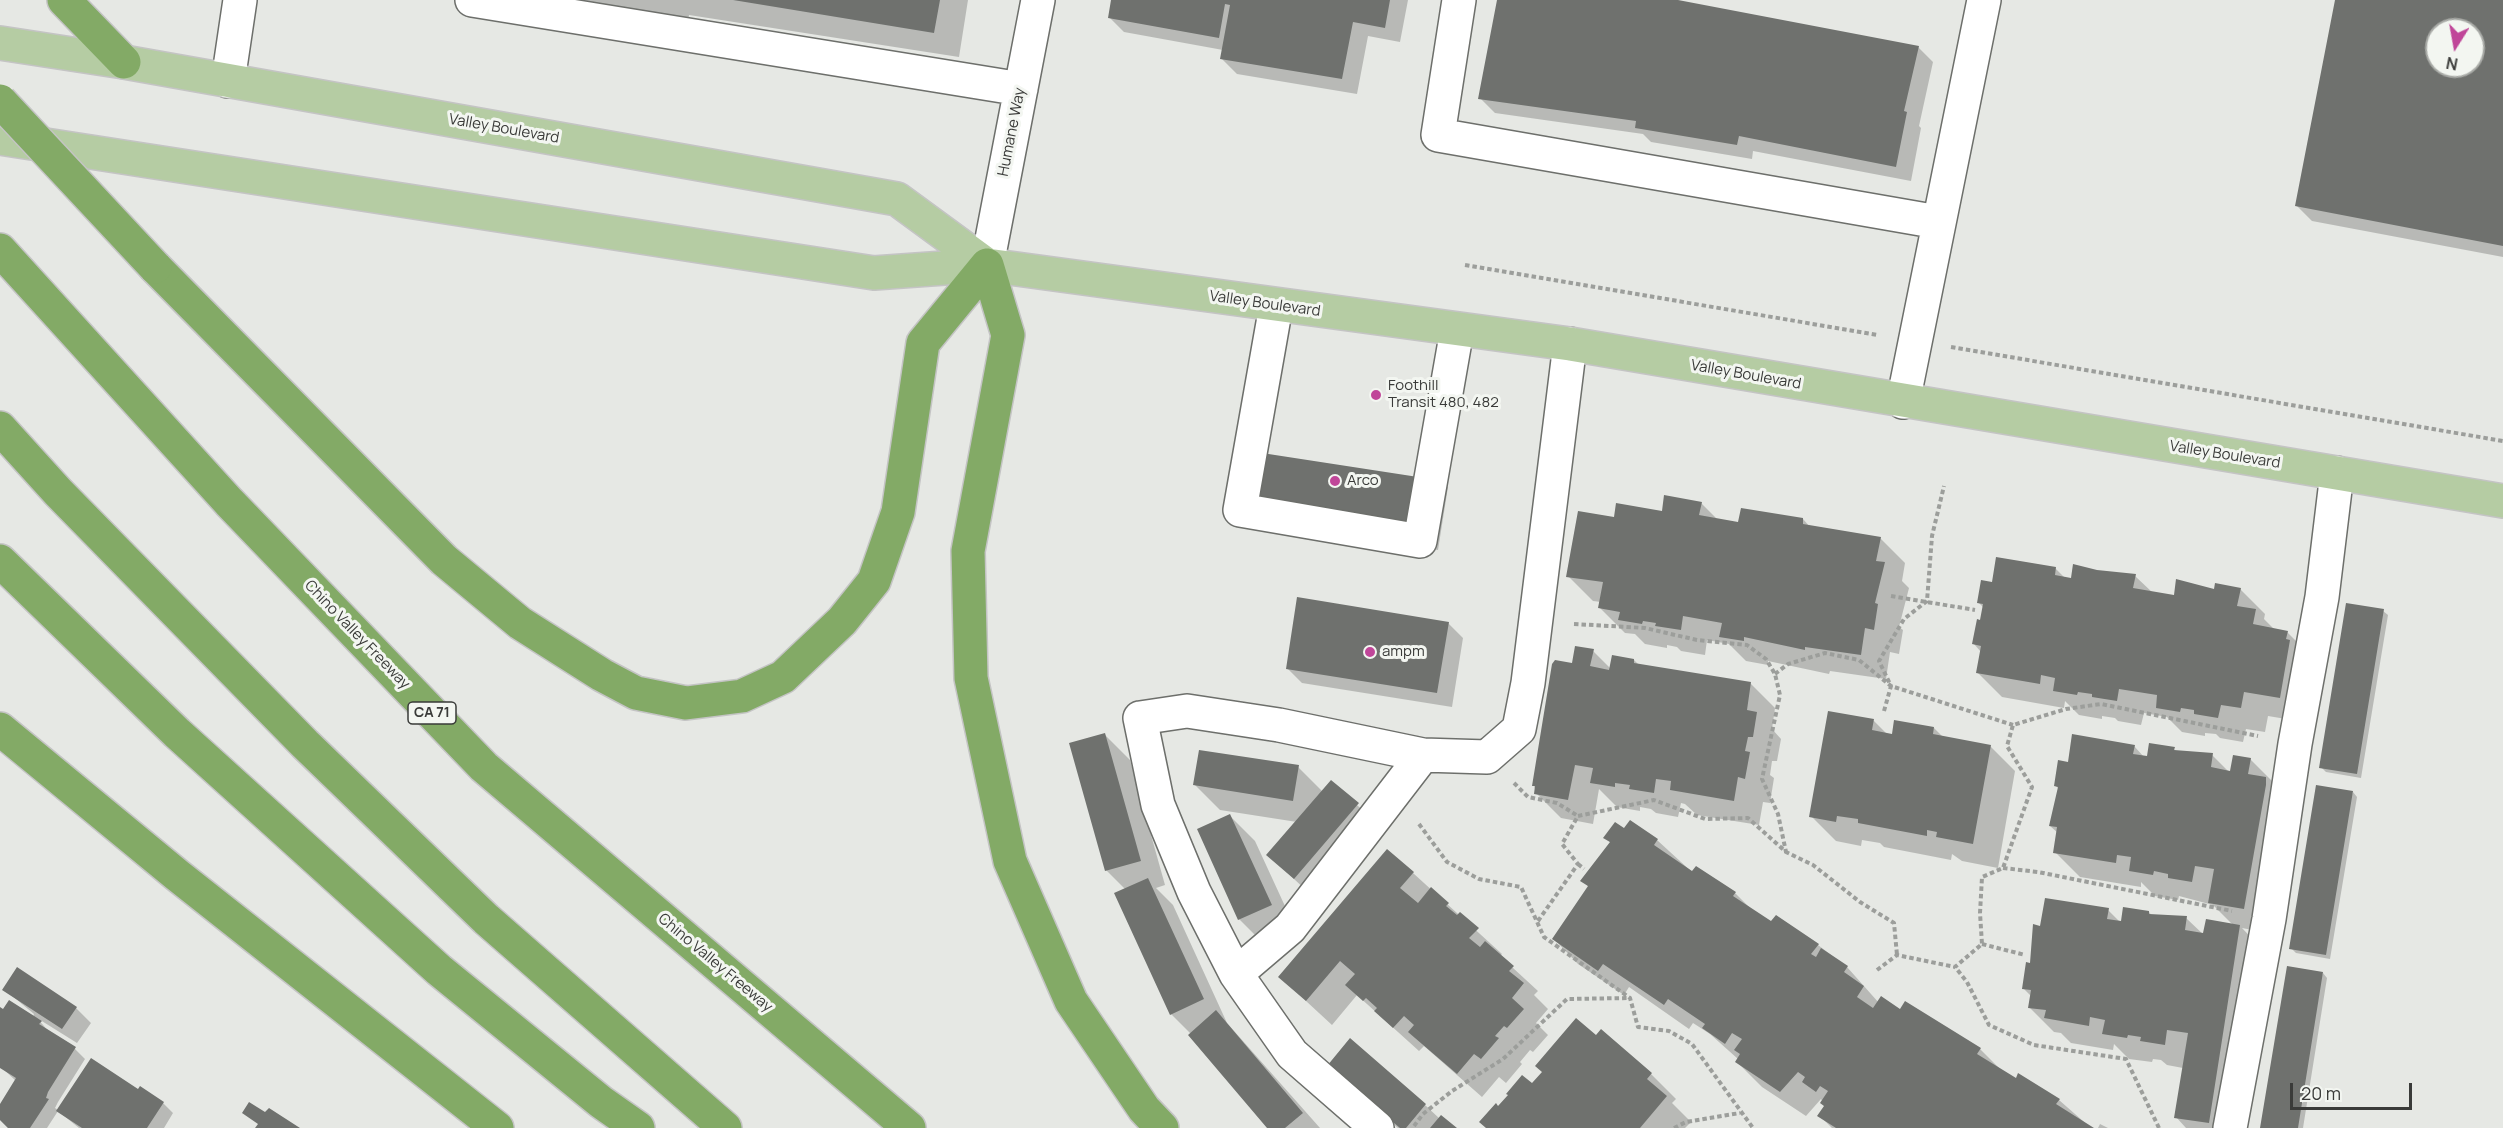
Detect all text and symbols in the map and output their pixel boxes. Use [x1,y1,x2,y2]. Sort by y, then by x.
north arrow [2425,18,2485,78]
text: N [2444,52,2460,76]
street label: Humane Way [995,86,1029,178]
street label: Valley Boulevard [447,110,561,148]
street label: Valley Boulevard [1208,287,1322,321]
street label: Valley Boulevard [1689,356,1803,394]
place label: Foothill Transit 480, 482 [1388,377,1499,412]
marker: Foothill Transit 480, 482 [1369,388,1383,402]
street label: Valley Boulevard [2168,437,2282,473]
place label: Arco [1347,472,1379,490]
marker: Arco [1328,474,1342,488]
street label: Chino Valley Freeway [301,577,413,693]
place label: ampm [1382,643,1425,661]
marker: ampm [1363,645,1377,659]
road number: CA 71 [408,702,456,724]
street label: Chino Valley Freeway [654,910,776,1016]
scale bar [2293,1071,2414,1109]
text: 20 m [2301,1081,2341,1105]

